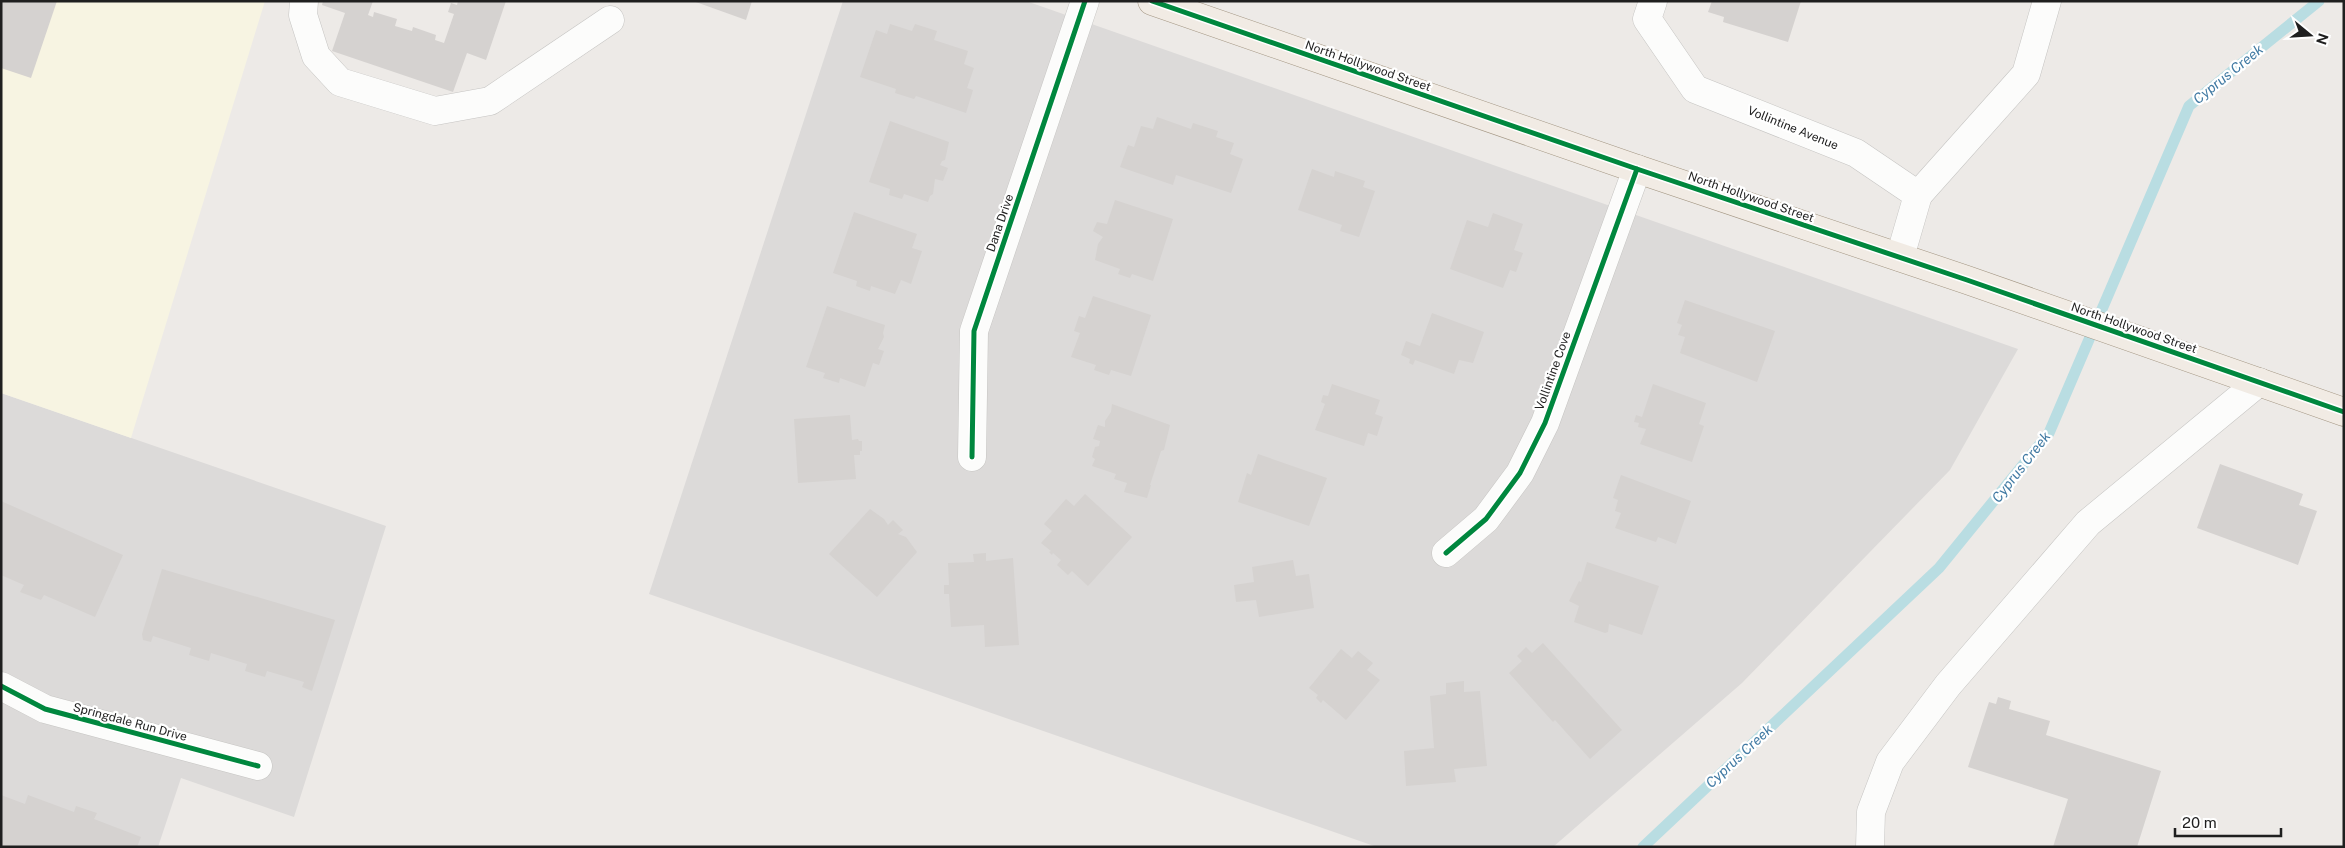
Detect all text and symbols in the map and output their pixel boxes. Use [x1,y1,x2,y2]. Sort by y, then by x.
north arrow [2285,10,2335,60]
text: N [2313,31,2332,47]
street label: North Hollywood Street [1303,38,1433,94]
water label: Cyprus Creek [2190,41,2266,107]
street label: Vollintine Avenue [1746,103,1841,153]
street label: North Hollywood Street [1686,169,1816,225]
street label: Dana Drive [984,192,1016,254]
street label: North Hollywood Street [2069,300,2199,356]
street label: Vollintine Cove [1532,329,1574,412]
water label: Cyprus Creek [1988,428,2054,505]
street label: Springdale Run Drive [71,700,189,744]
water label: Cyprus Creek [1702,721,1776,791]
scale bar [2175,806,2281,838]
text: 20 m [2182,814,2217,831]

